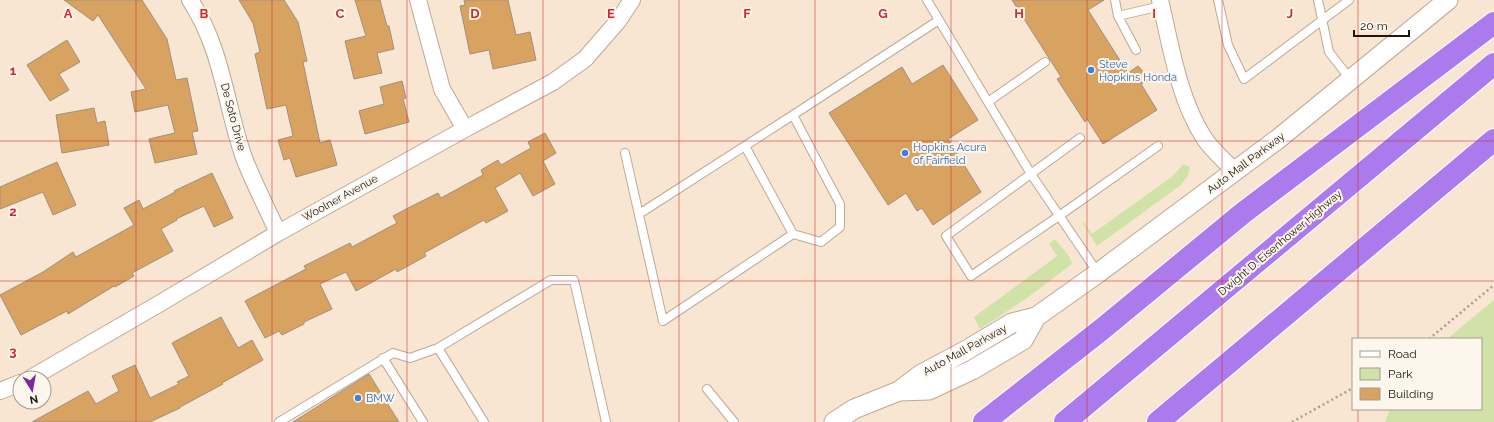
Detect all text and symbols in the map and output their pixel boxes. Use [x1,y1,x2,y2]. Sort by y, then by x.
text: A [64,6,73,21]
text: B [200,6,209,21]
text: C [336,6,345,21]
text: D [470,6,480,21]
text: E [607,6,615,21]
text: F [743,6,751,21]
text: G [878,6,888,21]
text: H [1014,6,1024,21]
text: I [1152,6,1156,21]
text: J [1287,6,1293,21]
scale bar [1354,12,1409,38]
text: 20 m [1360,19,1388,33]
place label: Steve Hopkins Honda [1099,58,1177,84]
text: 1 [10,63,17,78]
marker: Steve Hopkins Honda [1086,65,1096,75]
street label: De Soto Drive [218,82,248,153]
street label: Auto Mall Parkway [1205,130,1287,196]
place label: Hopkins Acura of Fairfield [913,141,986,167]
marker: Hopkins Acura of Fairfield [900,148,910,158]
street label: Woolner Avenue [300,172,381,224]
street label: Dwight D. Eisenhower Highway [1216,187,1344,299]
text: 2 [9,204,17,219]
street label: Auto Mall Parkway [921,322,1009,378]
legend [1352,338,1482,410]
text: 3 [9,344,17,359]
text: Road [1388,347,1417,361]
text: Park [1388,367,1413,381]
north arrow [12,370,52,410]
text: Building [1388,387,1434,401]
text: N [28,392,39,407]
place label: BMW [366,392,395,405]
marker: BMW [353,393,363,403]

